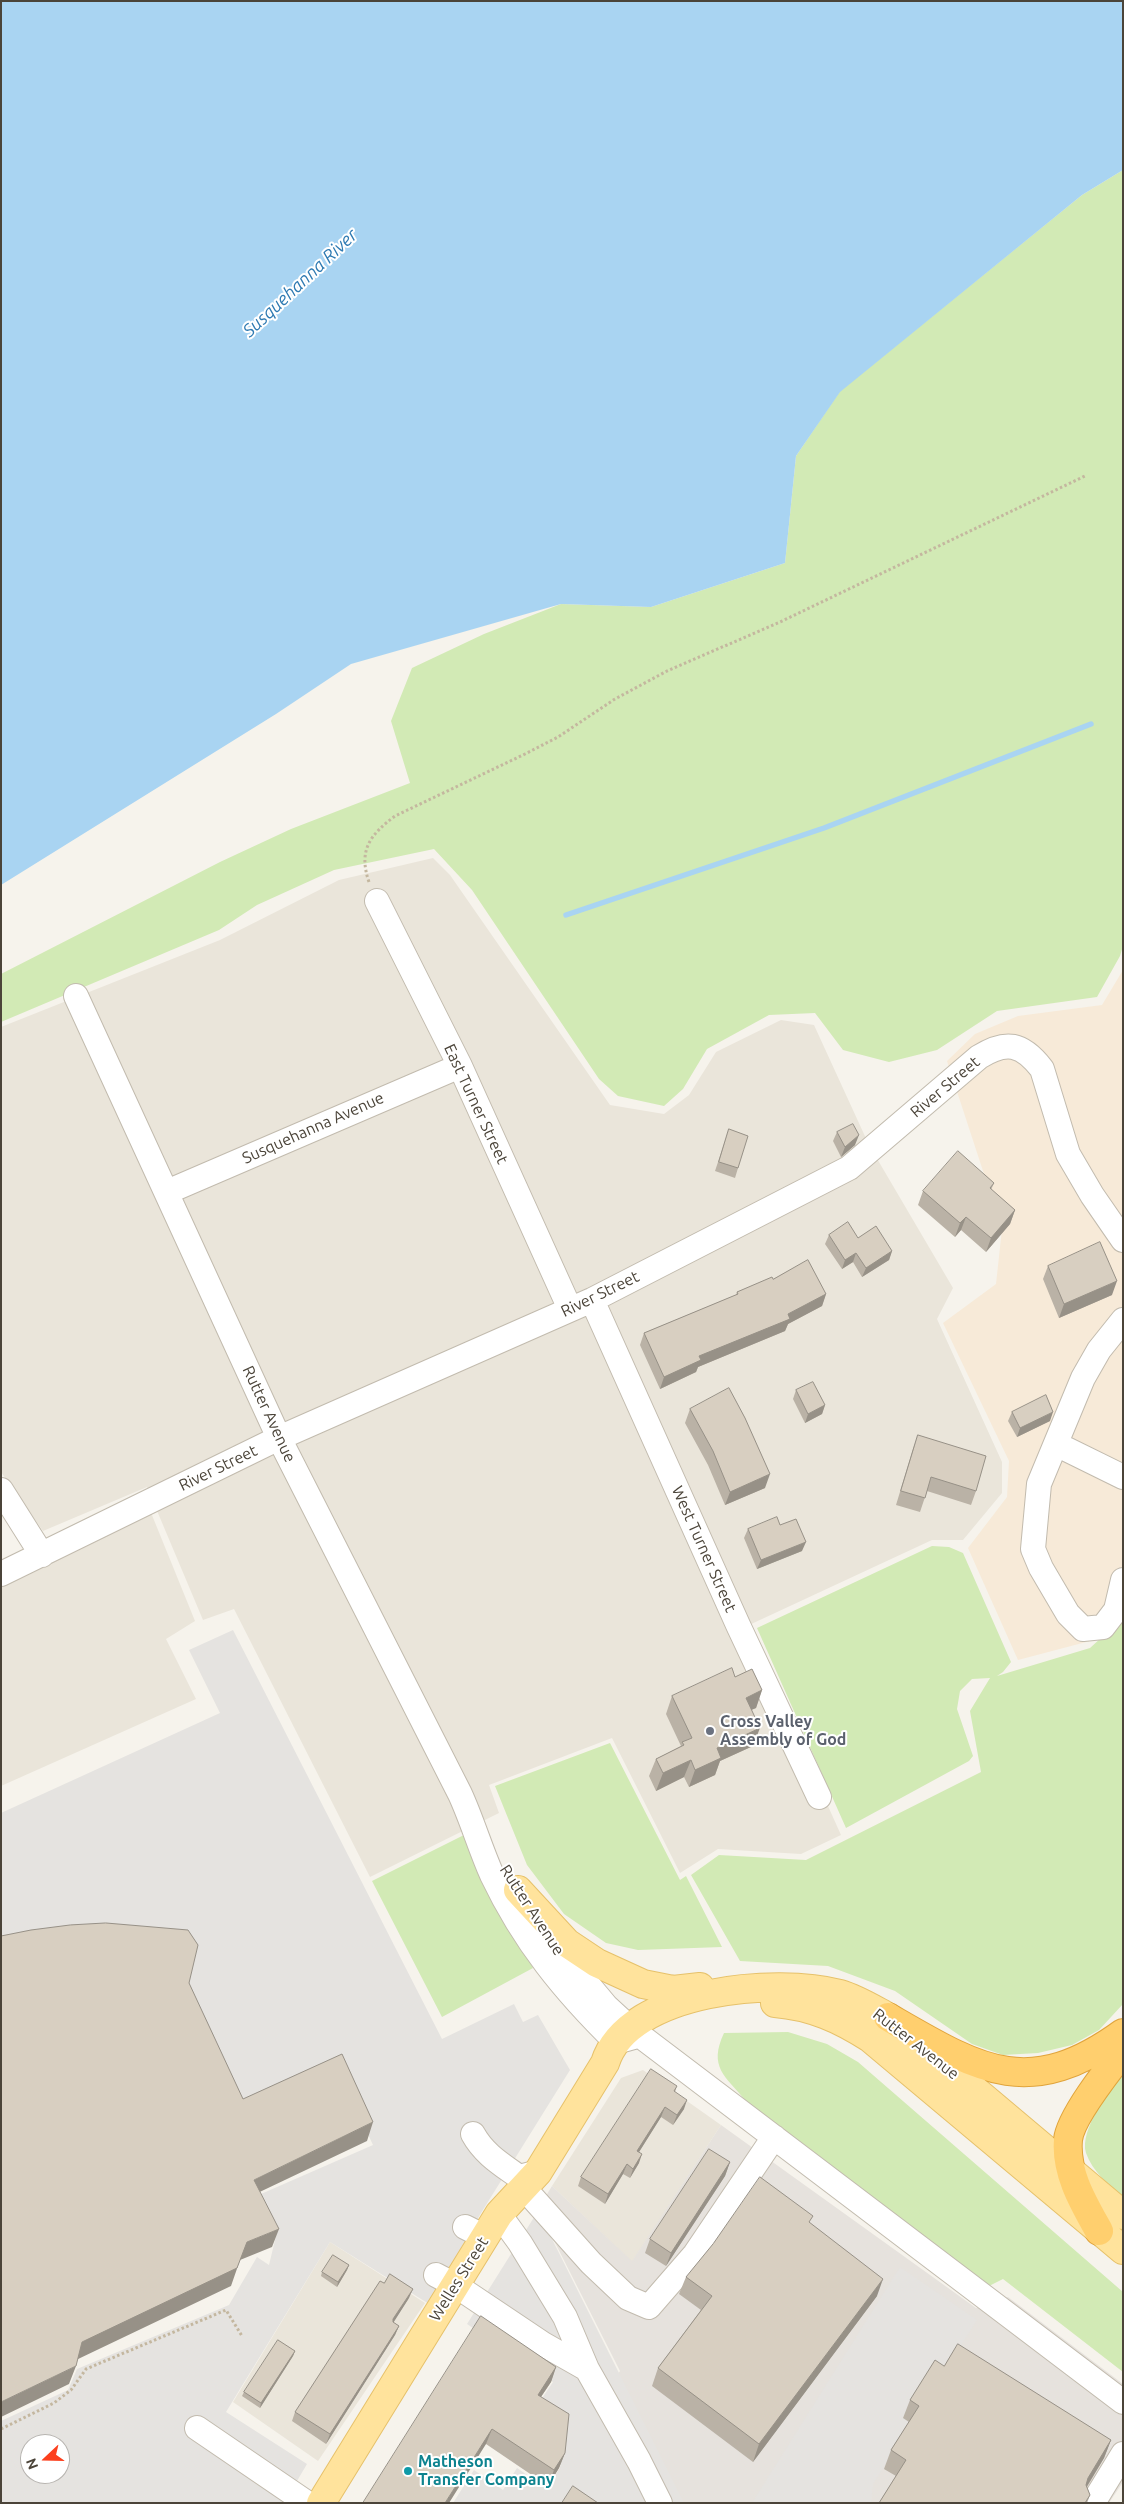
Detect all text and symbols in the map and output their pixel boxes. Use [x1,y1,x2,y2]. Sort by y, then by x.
water label: Susquehanna River [238,224,362,342]
street label: East Turner Street [440,1041,512,1167]
street label: River Street [906,1052,984,1122]
street label: Susquehanna Avenue [239,1088,387,1168]
street label: River Street [558,1267,642,1321]
street label: Rutter Avenue [238,1363,300,1465]
street label: River Street [176,1441,260,1495]
street label: West Turner Street [668,1483,740,1615]
place label: Cross Valley Assembly of God [720,1712,846,1750]
marker: Cross Valley Assembly of God [704,1725,716,1737]
street label: Rutter Avenue [496,1861,568,1959]
street label: Rutter Avenue [869,2004,963,2084]
street label: Welles Street [425,2233,493,2325]
north arrow [20,2434,70,2484]
place label: Matheson Transfer Company [418,2452,554,2490]
text: N [23,2456,41,2472]
marker: Matheson Transfer Company [402,2465,414,2477]

